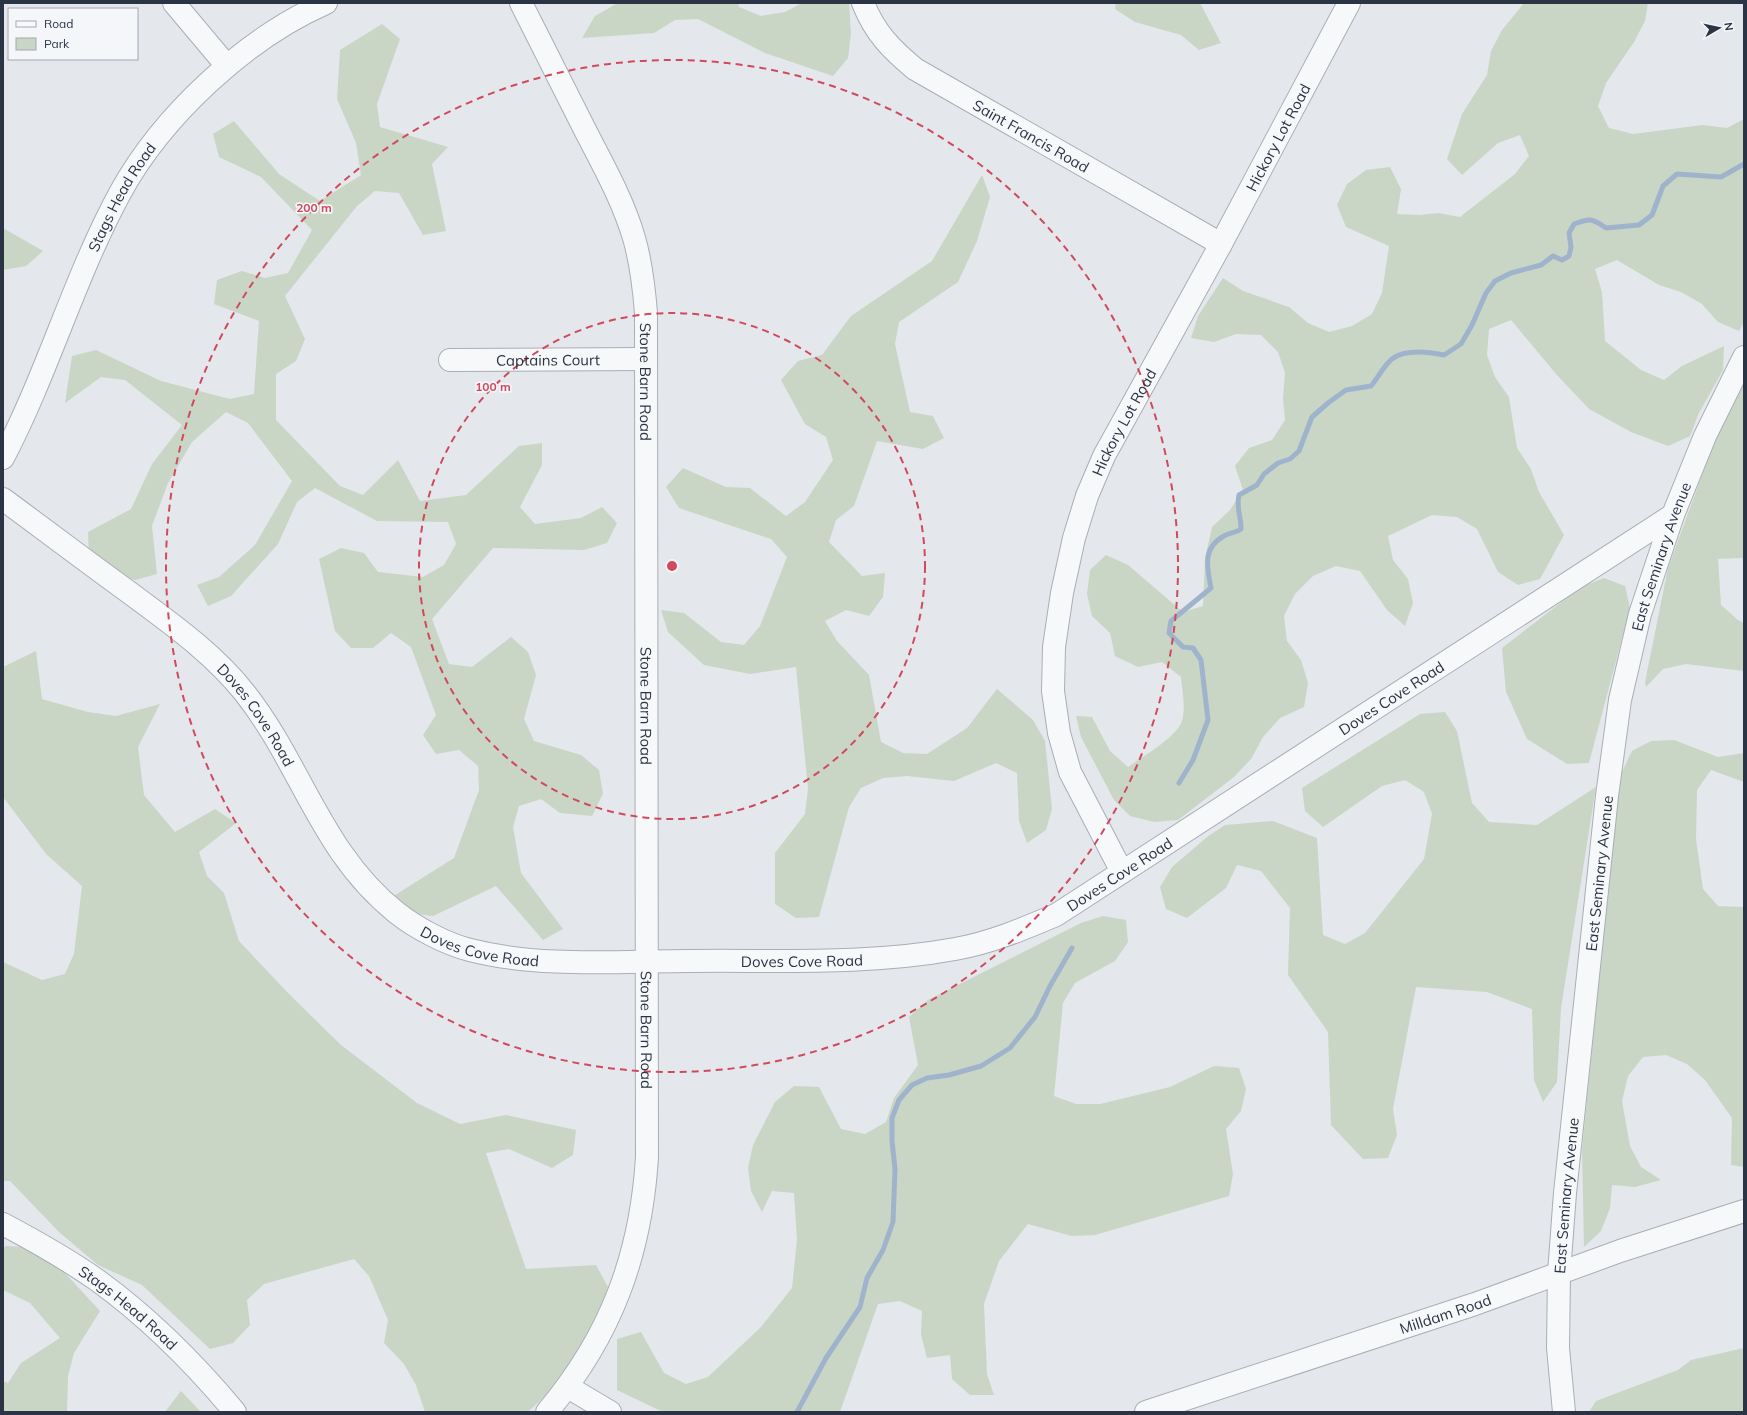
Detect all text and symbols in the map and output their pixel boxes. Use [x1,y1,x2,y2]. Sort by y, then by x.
legend [8,8,138,60]
north arrow [1699,8,1739,48]
text: Road [44,16,73,31]
text: N [1721,21,1736,32]
text: Park [44,36,70,51]
street label: Hickory Lot Road [1241,80,1314,194]
street label: Saint Francis Road [970,95,1093,176]
street label: Stags Head Road [83,139,160,254]
text: 200 m [296,200,332,215]
street label: Stone Barn Road [637,323,656,441]
street label: Captains Court [496,350,600,369]
street label: Hickory Lot Road [1087,365,1160,479]
text: 100 m [475,379,511,394]
street label: East Seminary Avenue [1627,479,1695,633]
centre of rings [665,559,679,573]
street label: Stone Barn Road [637,647,656,765]
street label: Doves Cove Road [1335,657,1448,739]
street label: Doves Cove Road [213,659,299,770]
street label: East Seminary Avenue [1581,794,1617,952]
street label: Doves Cove Road [1063,833,1176,915]
street label: Doves Cove Road [417,921,540,970]
street label: Doves Cove Road [741,950,863,971]
street label: Stone Barn Road [637,971,656,1089]
street label: East Seminary Avenue [1549,1117,1582,1274]
street label: Stags Head Road [75,1261,182,1354]
street label: Milldam Road [1397,1289,1494,1338]

